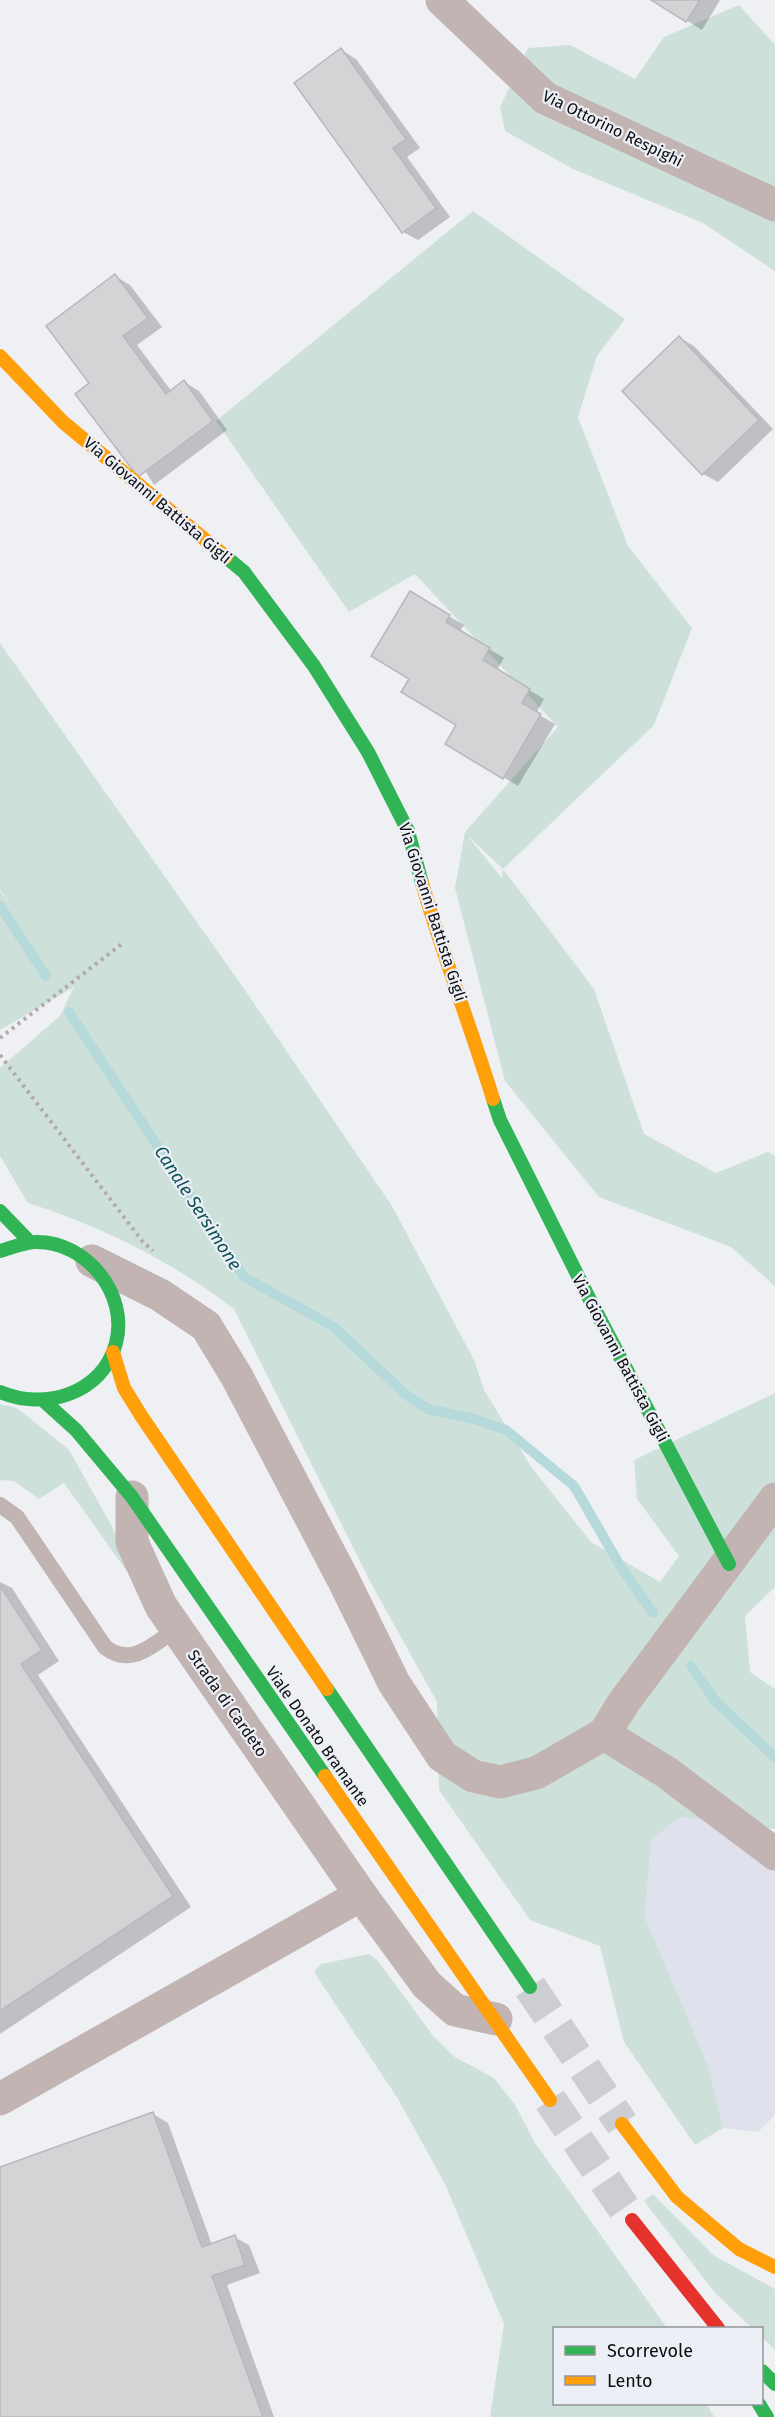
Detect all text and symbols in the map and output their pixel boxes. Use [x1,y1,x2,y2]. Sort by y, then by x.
street label: Via Ottorino Respighi [540,86,686,171]
street label: Via Giovanni Battista Gigli [80,433,235,568]
street label: Via Giovanni Battista Gigli [395,820,470,1004]
water label: Canale Sersimone [150,1142,246,1274]
street label: Via Giovanni Battista Gigli [568,1271,673,1445]
street label: Strada di Cardeto [184,1646,272,1760]
street label: Viale Donato Bramante [262,1663,373,1810]
legend [553,2327,763,2405]
text: Scorrevole [607,2340,693,2362]
text: Lento [607,2370,653,2392]

